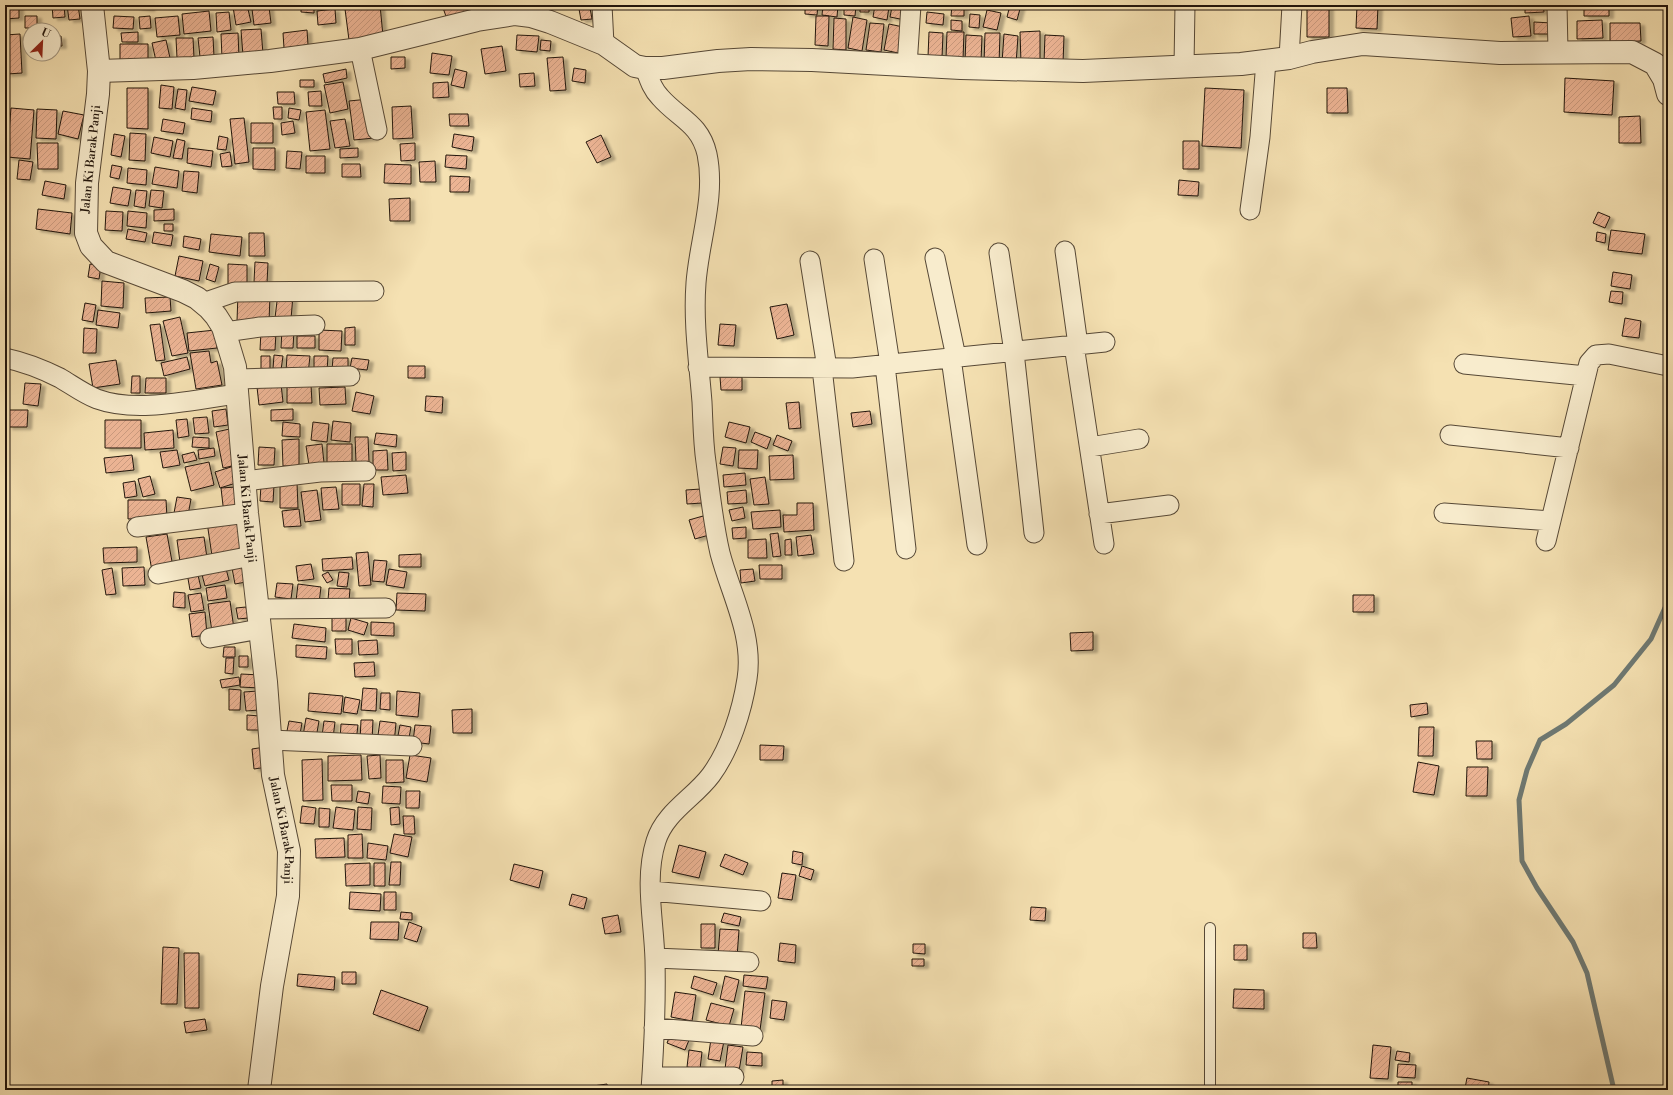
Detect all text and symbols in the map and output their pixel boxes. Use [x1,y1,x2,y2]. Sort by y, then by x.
north arrow [22,22,62,62]
text: U [39,26,53,42]
street label: Jalan Ki Barak Panji [78,104,104,215]
street label: Jalan Ki Barak Panji [235,453,260,564]
street label: Jalan Ki Barak Panji [266,774,297,884]

